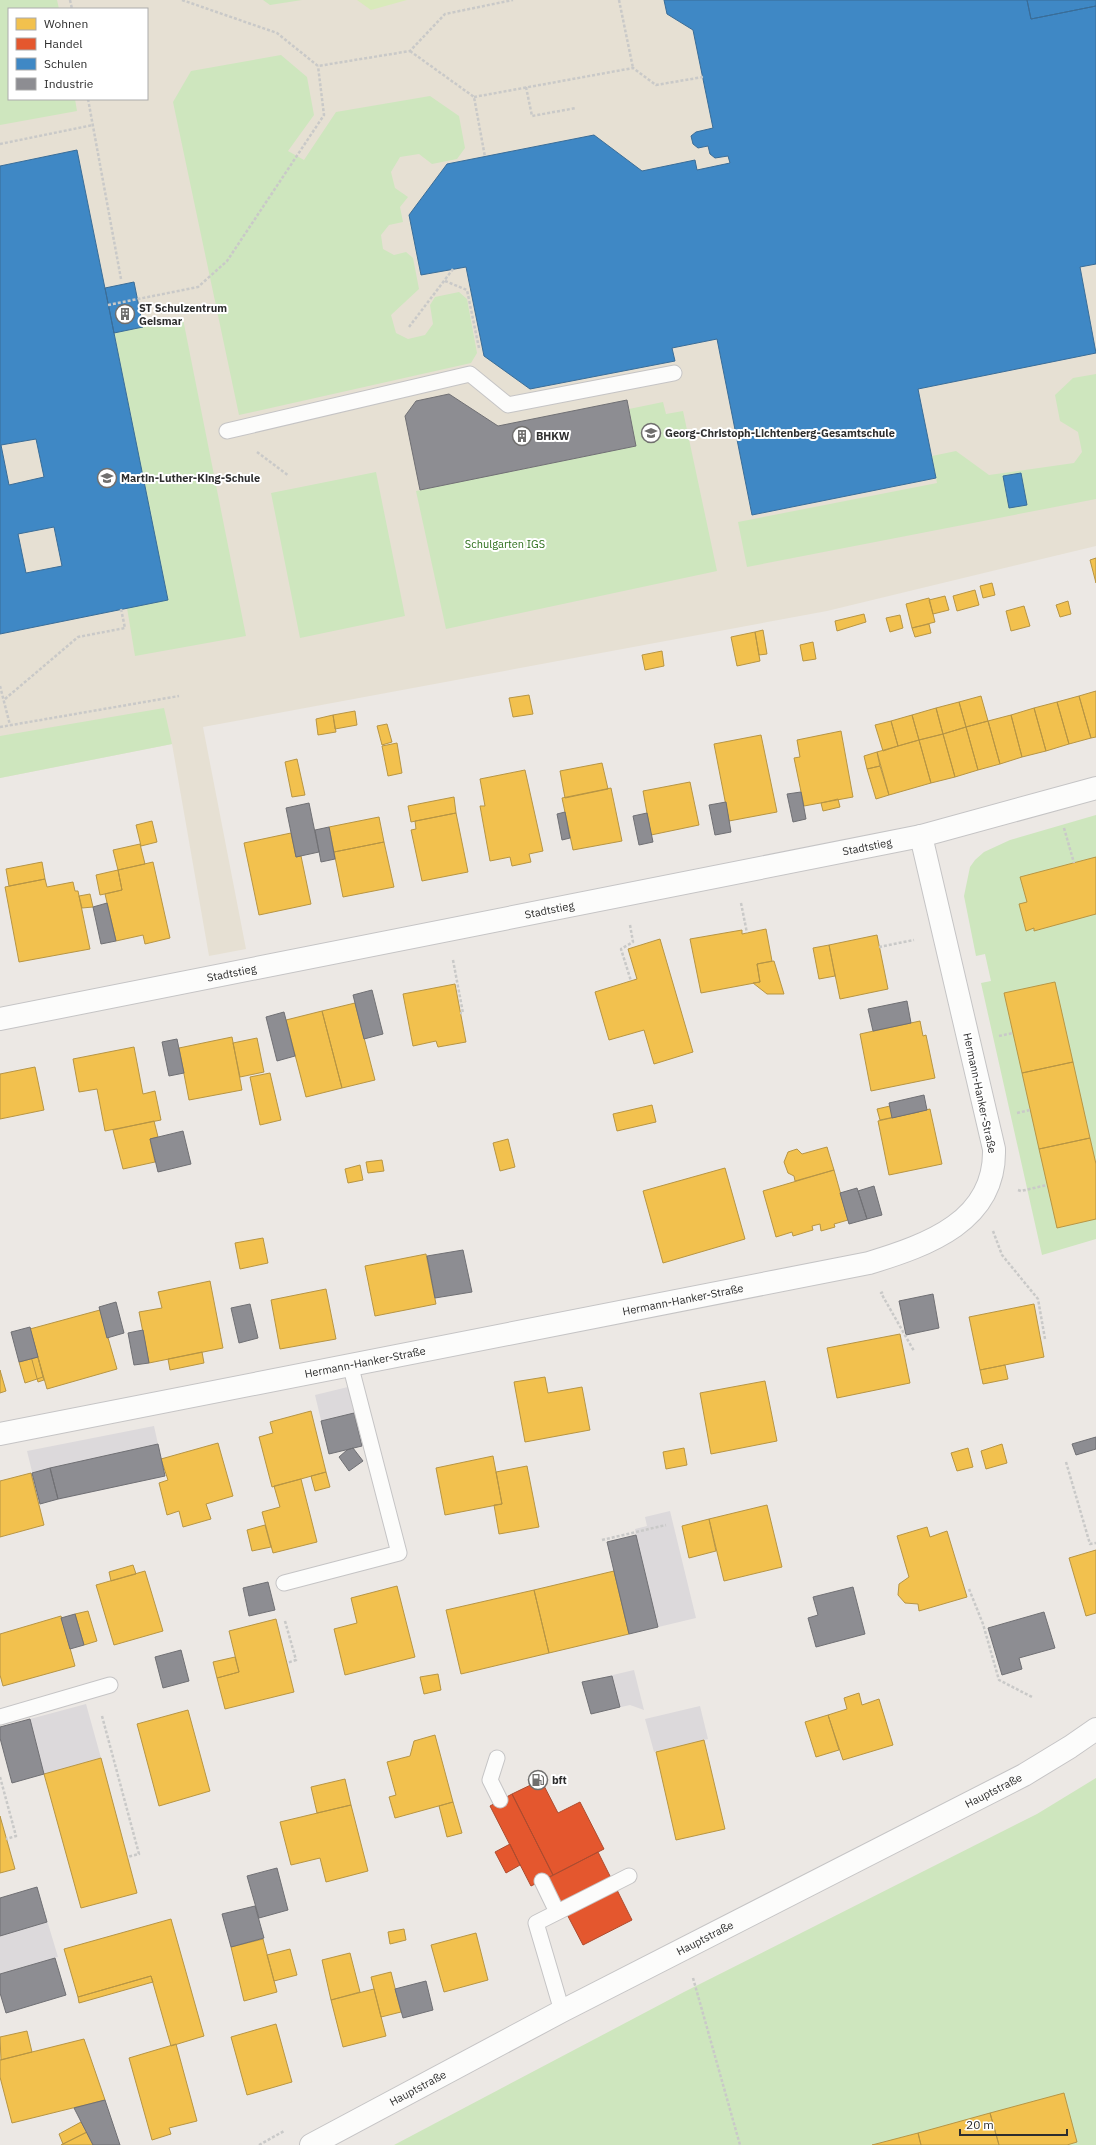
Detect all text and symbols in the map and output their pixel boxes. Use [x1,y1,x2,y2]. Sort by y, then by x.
legend [8,8,148,100]
text: Wohnen [44,16,88,31]
text: Handel [44,36,83,51]
text: Schulen [44,56,87,71]
text: Industrie [44,76,94,91]
place label: ST Schulzentrum Geismar [139,301,227,328]
building icon: ST Schulzentrum Geismar [114,303,136,325]
school or university icon: Georg-Christoph-Lichtenberg-Gesamtschule [640,422,662,444]
building icon: BHKW [511,425,533,447]
place label: Georg-Christoph-Lichtenberg-Gesamtschule [665,426,895,440]
place label: BHKW [536,429,570,443]
school or university icon: Martin-Luther-King-Schule [96,467,118,489]
place label: Martin-Luther-King-Schule [121,471,260,485]
park label: Schulgarten IGS [465,537,545,551]
street label: Stadtstieg [841,835,893,858]
street label: Stadtstieg [523,898,575,922]
street label: Stadtstieg [205,961,258,985]
street label: Hermann-Hanker-Straße [960,1031,1000,1155]
street label: Hermann-Hanker-Straße [621,1281,745,1318]
street label: Hermann-Hanker-Straße [303,1343,427,1381]
fuel station icon: bft [527,1769,549,1791]
street label: Hauptstraße [963,1770,1024,1811]
place label: bft [552,1773,567,1787]
street label: Hauptstraße [674,1918,736,1958]
street label: Hauptstraße [387,2067,448,2109]
scale bar [960,2111,1067,2137]
text: 20 m [966,2117,994,2132]

